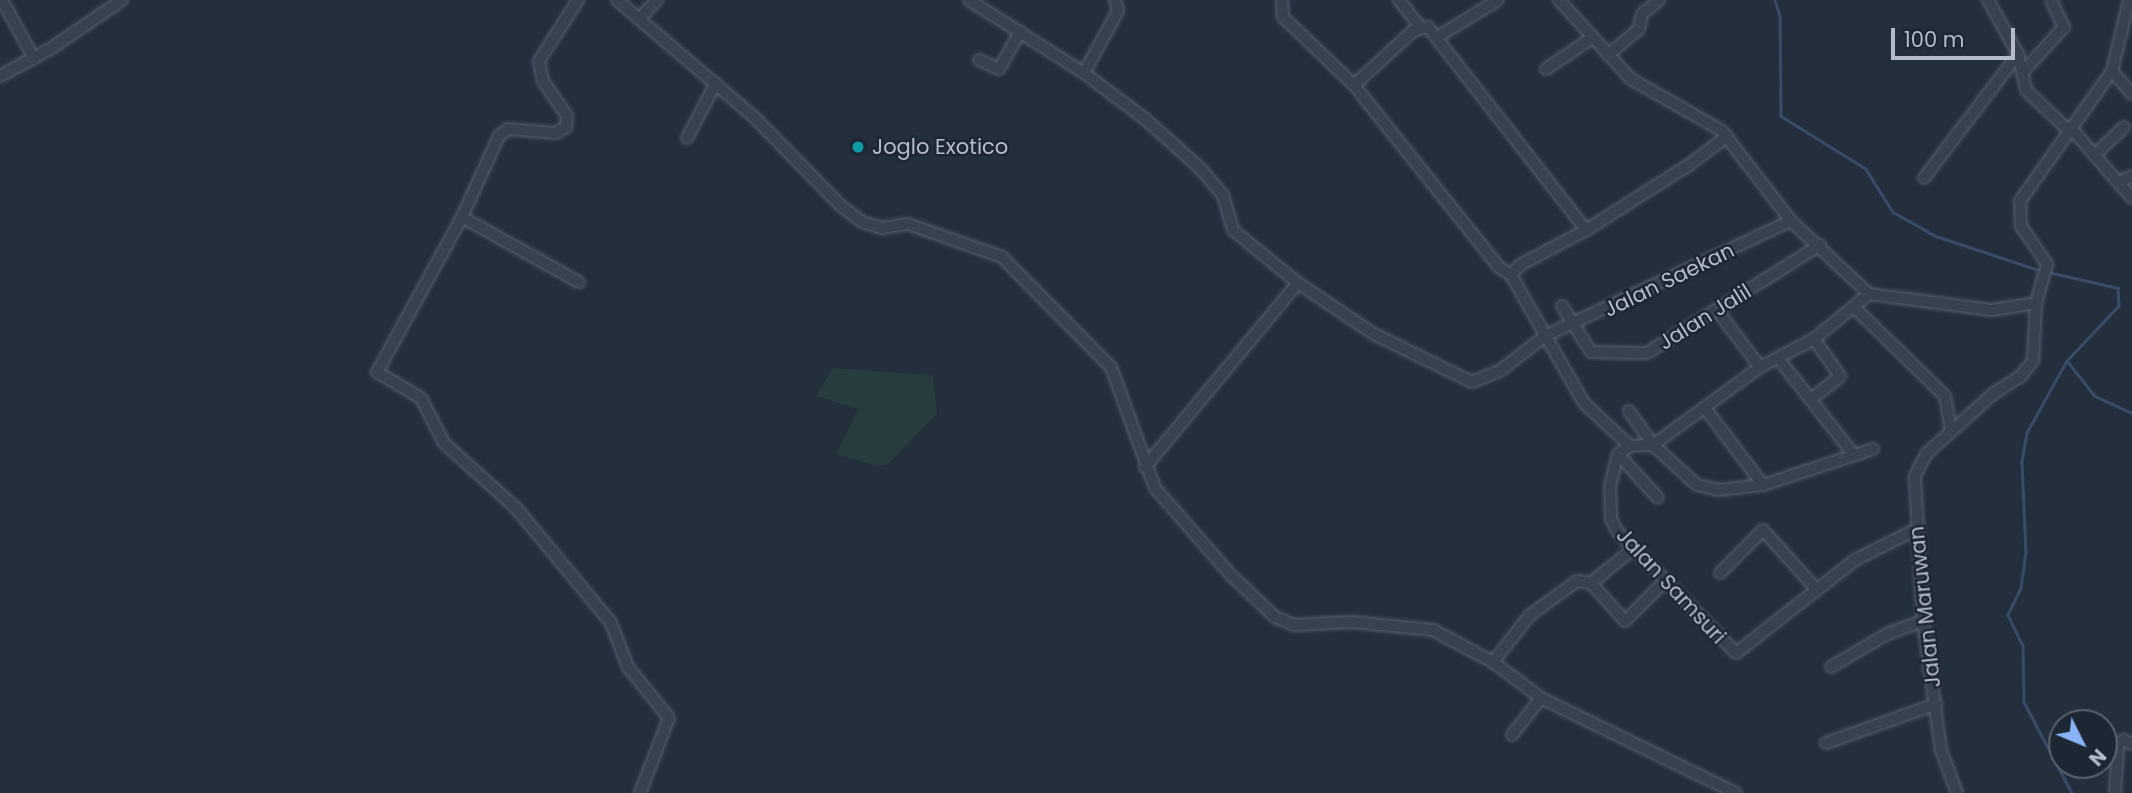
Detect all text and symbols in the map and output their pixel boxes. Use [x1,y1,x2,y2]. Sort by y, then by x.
scale bar [1894,14,2018,58]
text: 100 m [1904,25,1964,54]
place label: Joglo Exotico [872,134,1008,160]
marker: Joglo Exotico [850,139,866,155]
street label: Jalan Saekan [1600,238,1738,322]
street label: Jalan Jalil [1654,279,1756,355]
street label: Jalan Samsuri [1611,523,1731,649]
street label: Jalan Maruwan [1904,525,1946,689]
north arrow [2048,709,2118,779]
text: N [2083,743,2112,772]

